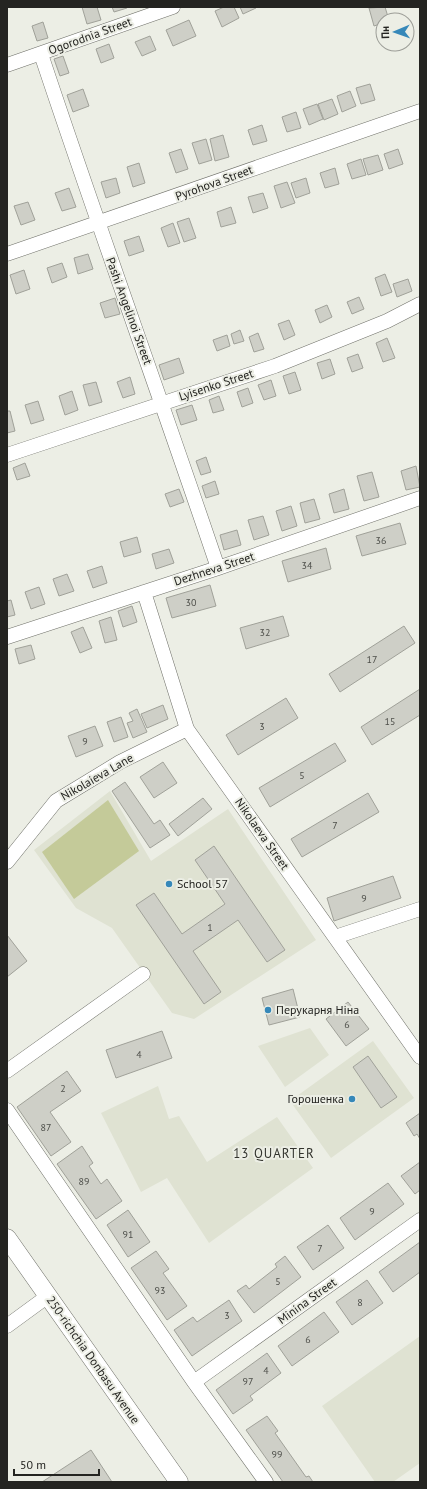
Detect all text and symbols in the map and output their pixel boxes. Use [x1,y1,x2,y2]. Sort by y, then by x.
north arrow [375,12,415,52]
street label: Ogorodnia Street [46,13,134,58]
text: Пн [378,26,392,39]
street label: Pyrohova Street [173,162,255,203]
street label: Pashi Angelinoi Street [103,255,156,366]
street label: Lyisenko Street [177,365,255,404]
house number: 36 [376,534,386,547]
street label: Dezhneva Street [172,548,256,589]
house number: 34 [302,559,313,572]
house number: 30 [186,596,197,609]
house number: 32 [260,626,270,639]
house number: 17 [367,653,377,666]
house number: 15 [385,715,395,728]
house number: 3 [259,720,265,733]
house number: 9 [82,735,88,748]
street label: Nikolaieva Lane [58,750,136,803]
house number: 5 [299,769,305,782]
street label: Nikolaeva Street [232,795,293,873]
house number: 7 [332,819,338,832]
place label: School 57 [177,876,228,891]
marker: School 57 [164,879,174,889]
house number: 9 [361,892,367,905]
house number: 1 [207,921,213,934]
place label: Перукарня Ніна [276,1002,359,1017]
marker: Перукарня Ніна [263,1005,273,1015]
house number: 6 [344,1018,350,1031]
house number: 4 [136,1048,142,1061]
house number: 2 [60,1082,66,1095]
place label: Горошенка [288,1091,344,1106]
marker: Горошенка [347,1094,357,1104]
house number: 87 [41,1121,51,1134]
district label: 13 QUARTER [233,1145,315,1162]
house number: 89 [79,1175,89,1188]
house number: 9 [369,1205,375,1218]
house number: 91 [123,1228,133,1241]
house number: 7 [317,1242,323,1255]
street label: Minina Street [274,1274,339,1327]
house number: 5 [275,1275,281,1288]
house number: 93 [155,1284,165,1297]
street label: 250-richchia Donbasu Avenue [43,1293,143,1427]
house number: 8 [357,1296,363,1309]
house number: 3 [224,1309,230,1322]
house number: 6 [305,1333,311,1346]
house number: 4 [263,1364,269,1377]
house number: 97 [243,1375,253,1388]
house number: 99 [272,1448,282,1461]
scale bar [14,1451,99,1477]
text: 50 m [20,1457,46,1472]

